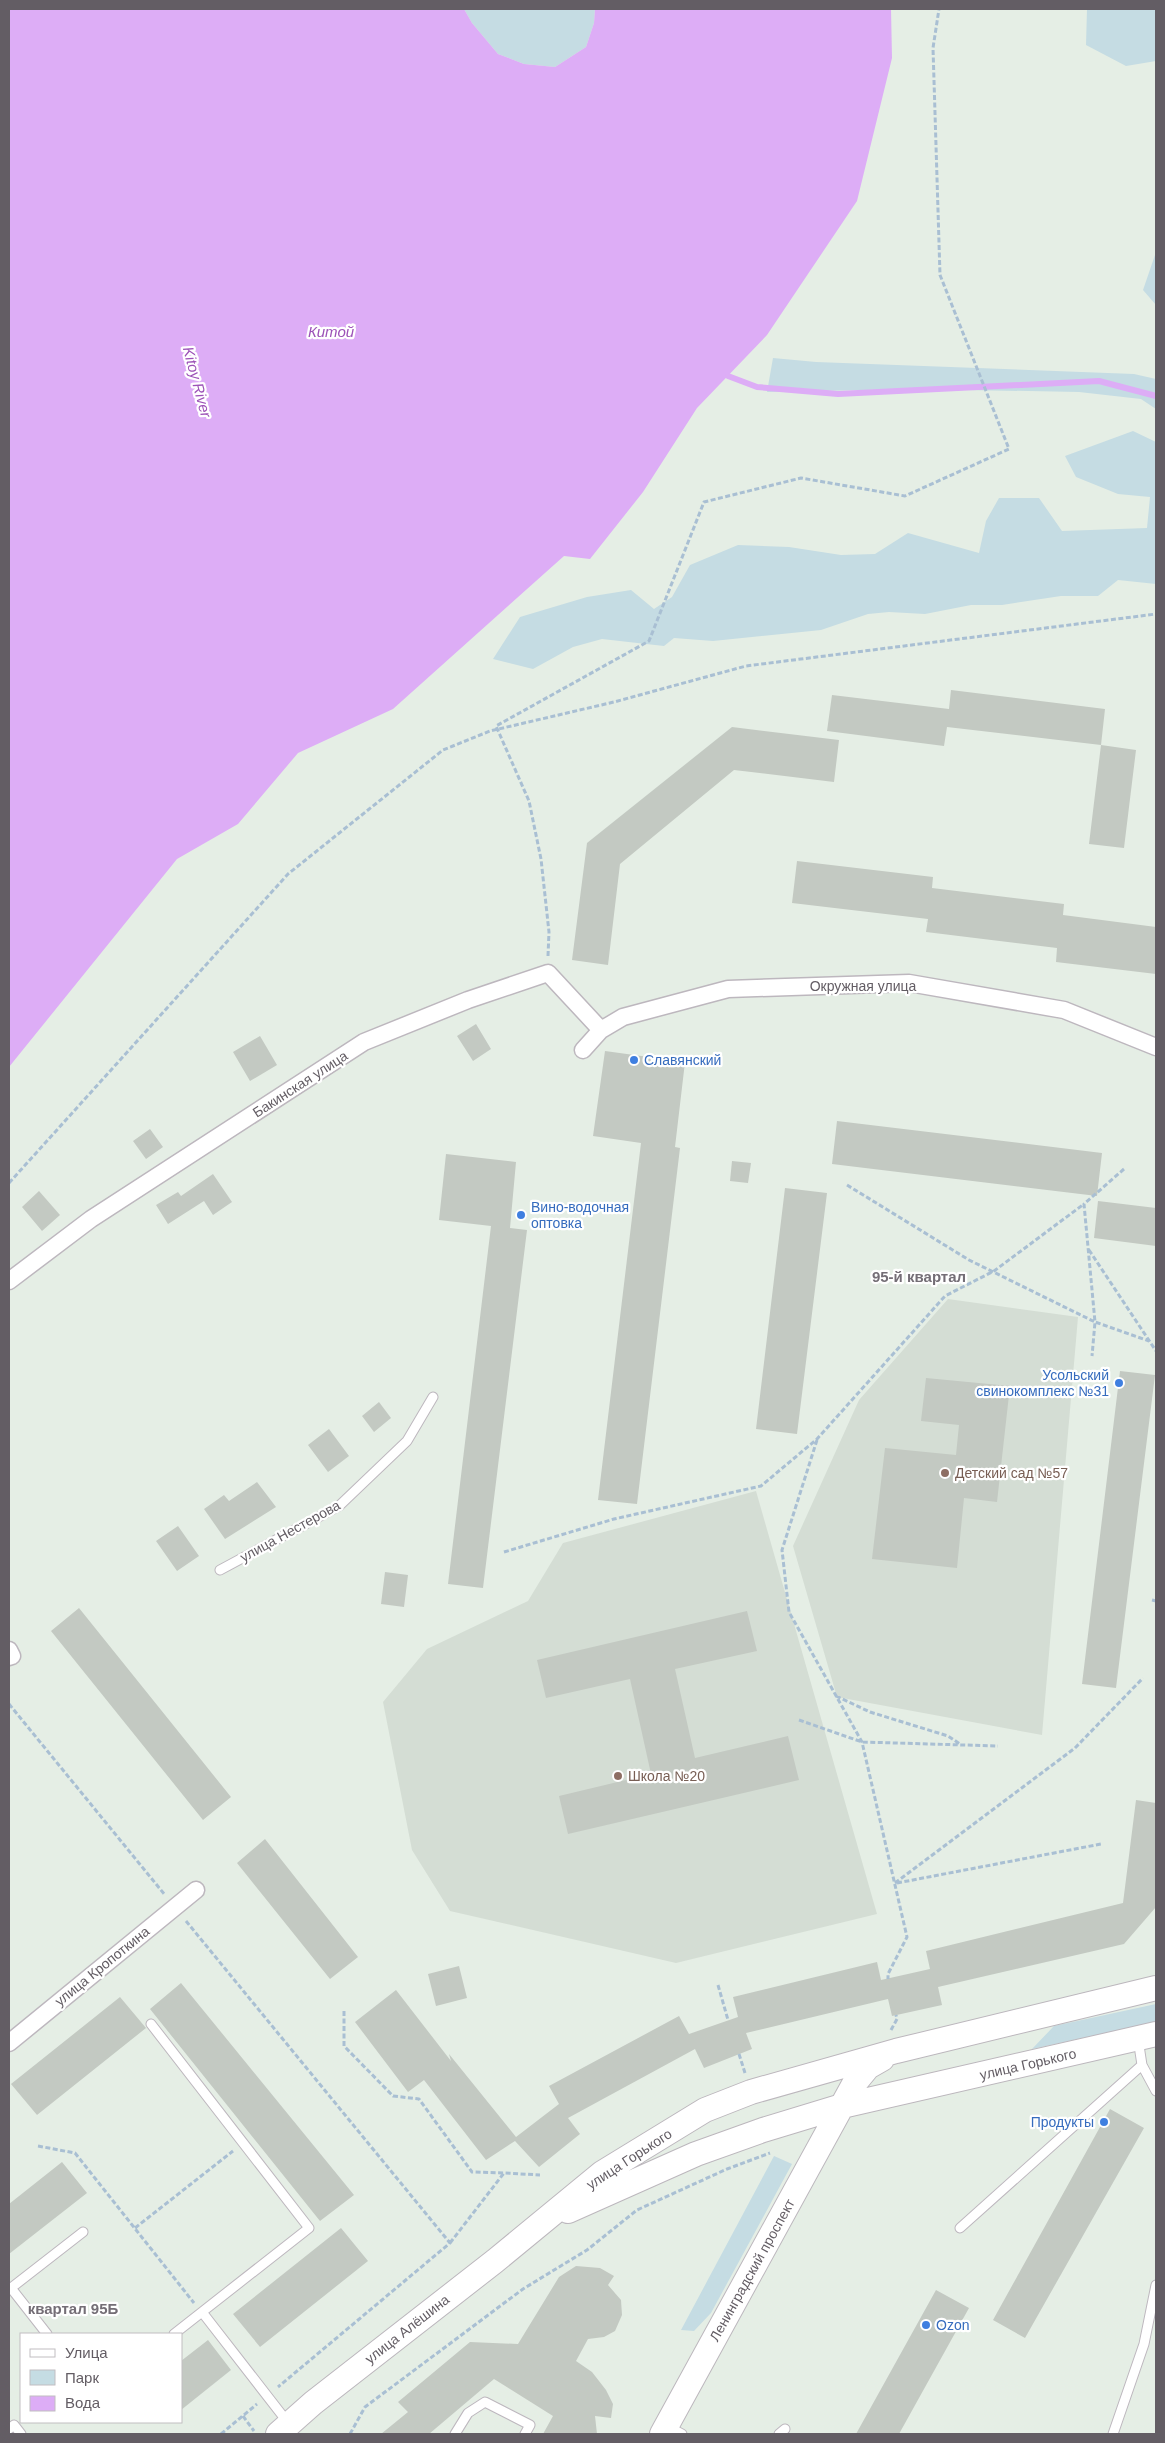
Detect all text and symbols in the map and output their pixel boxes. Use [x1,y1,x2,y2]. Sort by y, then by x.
water label: Китой [308,323,355,340]
water label: Kitoy River [180,345,215,420]
street label: Окружная улица [810,978,917,994]
street label: Бакинская улица [250,1047,351,1121]
place label: Славянский [644,1052,721,1068]
marker: Славянский [628,1054,640,1066]
place label: Вино-водочная оптовка [531,1199,629,1231]
marker: Вино-водочная оптовка [515,1209,527,1221]
district label: 95-й квартал [872,1268,966,1285]
place label: Усольский свинокомплекс №31 [976,1367,1109,1399]
marker: Усольский свинокомплекс №31 [1113,1377,1125,1389]
place label: Детский сад №57 [955,1465,1068,1481]
marker: Детский сад №57 [939,1467,951,1479]
street label: улица Нестерова [237,1497,343,1565]
place label: Школа №20 [628,1768,705,1784]
marker: Школа №20 [612,1770,624,1782]
street label: улица Кропоткина [51,1923,153,2009]
street label: улица Горького [978,2045,1078,2083]
place label: Продукты [1031,2114,1094,2130]
marker: Продукты [1098,2116,1110,2128]
street label: улица Горького [583,2125,675,2193]
street label: Ленинградский проспект [706,2196,798,2344]
street label: улица Алёшина [362,2291,452,2367]
district label: квартал 95Б [28,2300,119,2317]
place label: Ozon [936,2317,969,2333]
marker: Ozon [920,2319,932,2331]
legend [20,2333,182,2423]
text: Улица [65,2344,108,2361]
text: Парк [65,2369,99,2386]
text: Вода [65,2394,101,2411]

